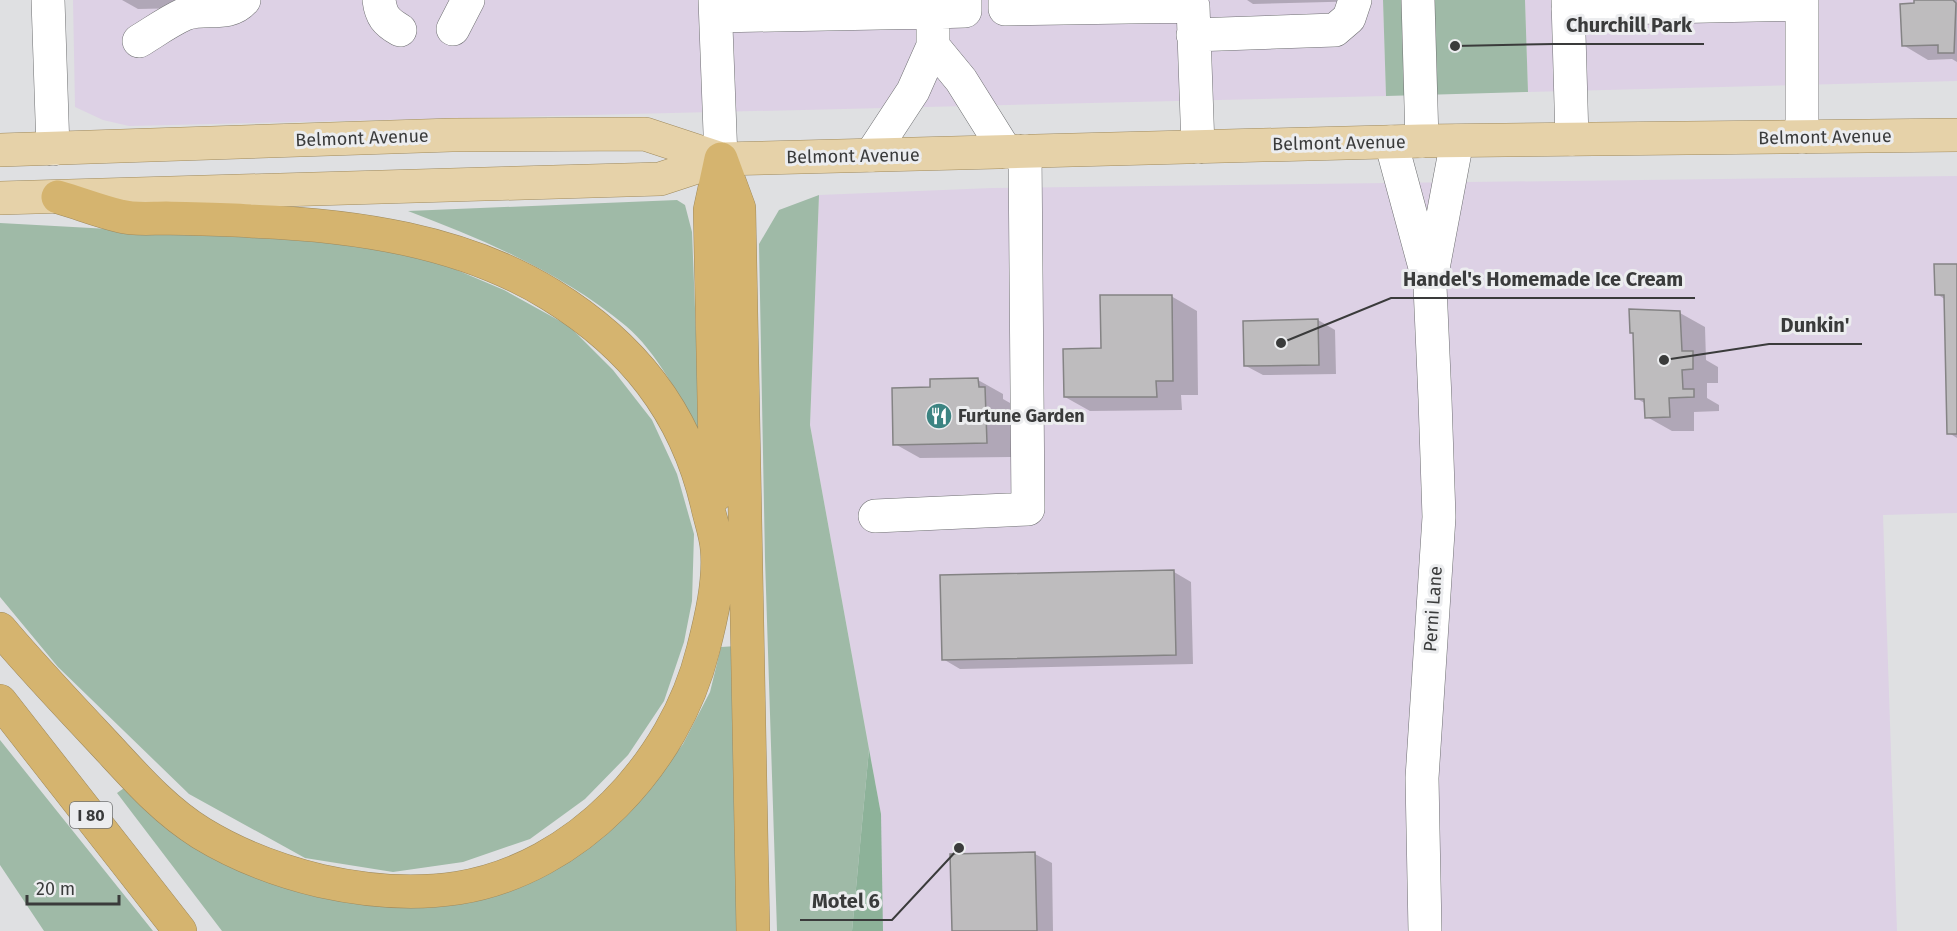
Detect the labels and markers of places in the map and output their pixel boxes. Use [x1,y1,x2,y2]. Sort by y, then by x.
callout: Churchill Park [1554,6,1704,44]
callout: Handel's Homemade Ice Cream [1391,260,1695,298]
callout: Dunkin' [1769,306,1862,344]
restaurant icon: Furtune Garden [924,401,954,431]
place label: Furtune Garden [958,405,1085,427]
callout: Motel 6 [800,882,892,920]

